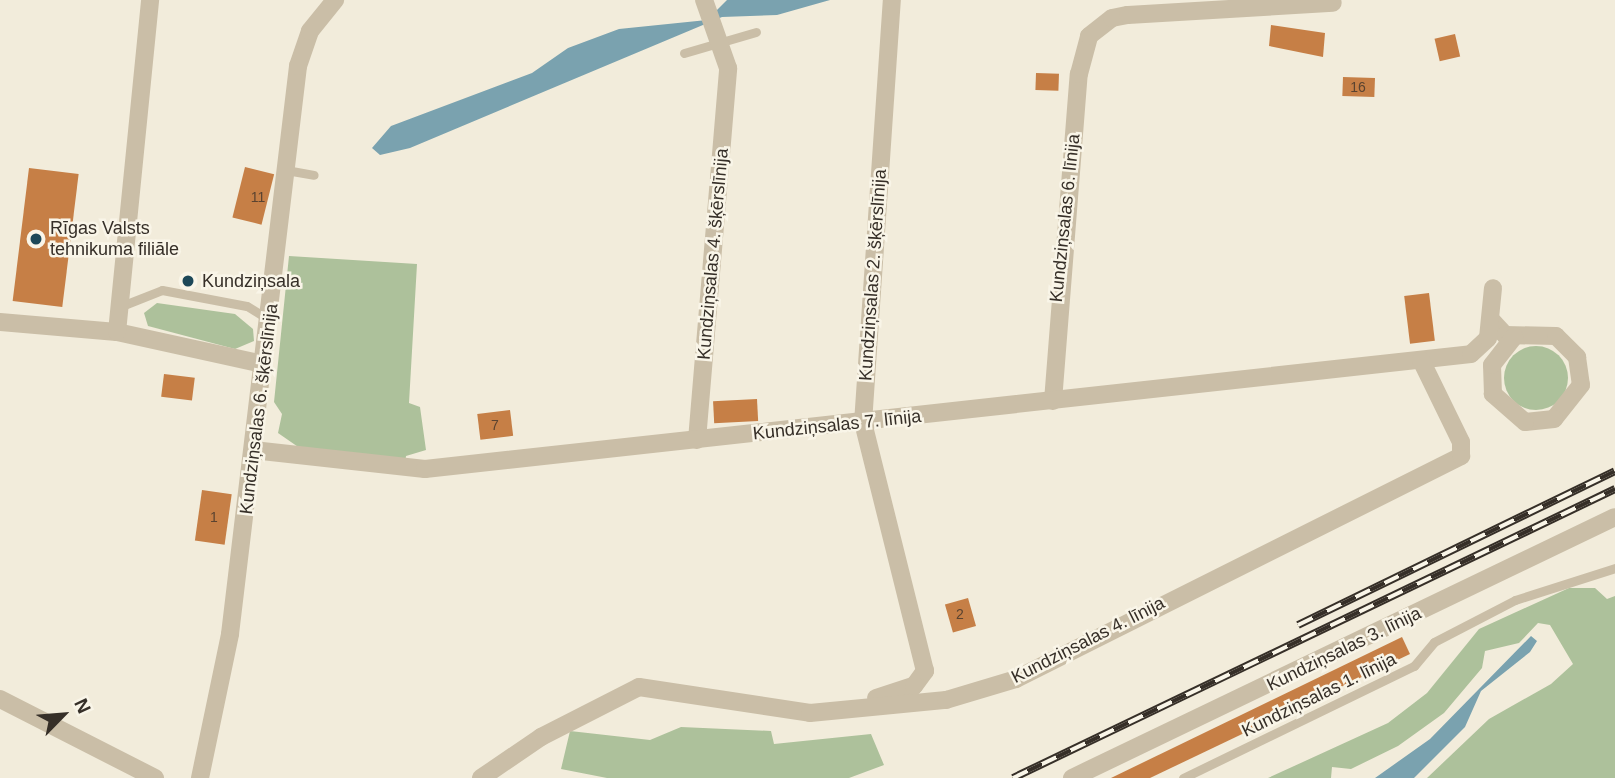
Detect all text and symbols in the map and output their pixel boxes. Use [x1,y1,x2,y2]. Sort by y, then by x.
house number: 16 [1350,79,1366,95]
street label: Kundziņsalas 6. līnija [1045,133,1085,303]
street label: Kundziņsalas 4. šķērslīnija [693,147,733,361]
street label: Kundziņsalas 2. šķērslīnija [855,168,891,382]
house number: 11 [251,189,265,205]
place label: Rīgas Valsts tehnikuma filiāle [50,218,179,260]
marker: Rīgas Valsts tehnikuma filiāle [28,231,44,247]
place label: Kundziņsala [202,270,300,292]
marker: Kundziņsala [180,273,196,289]
street label: Kundziņsalas 6. šķērslīnija [235,302,283,516]
street label: Kundziņsalas 7. līnija [752,405,922,445]
house number: 7 [491,417,499,433]
house number: 1 [210,509,218,525]
street label: Kundziņsalas 4. līnija [1008,592,1168,688]
street label: Kundziņsalas 3. līnija [1263,602,1425,696]
house number: 2 [956,606,964,622]
street label: Kundziņsalas 1. līnija [1238,648,1400,742]
north arrow [28,680,98,750]
text: N [70,695,95,717]

